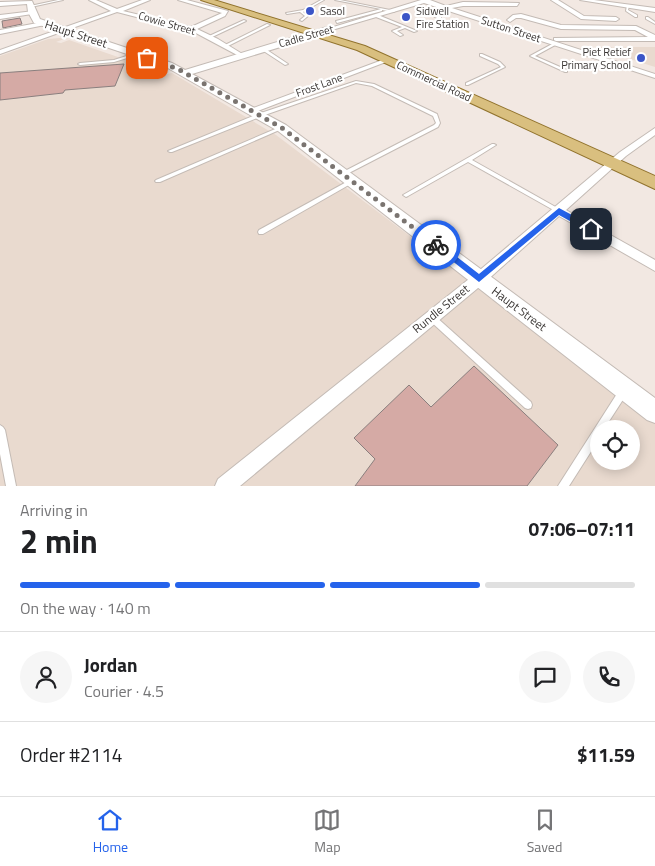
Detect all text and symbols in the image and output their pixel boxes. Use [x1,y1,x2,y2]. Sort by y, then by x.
place label: Sasol [320,3,345,19]
place label: Sidwell Fire Station [416,3,469,32]
marker: Sasol [304,5,316,17]
street label: Cowie Street [137,7,198,39]
marker: Sidwell Fire Station [400,11,412,23]
street label: Sutton Street [479,12,543,46]
street label: Haupt Street [43,15,111,53]
street label: Cadle Street [277,21,335,51]
pin [126,37,168,79]
icon: bag [133,44,161,72]
place label: Piet Retief Primary School [561,44,631,73]
marker: Piet Retief Primary School [635,52,647,64]
street label: Commercial Road [394,57,474,105]
street label: Frost Lane [293,69,345,101]
pin [570,208,612,250]
icon: home [577,215,605,243]
courier [411,220,461,270]
icon: bike [422,231,450,259]
street label: Rundle Street [408,279,474,338]
street label: Haupt Street [488,282,551,336]
map controls [590,420,640,470]
button: locate [590,420,640,470]
text: Arriving in [20,498,88,522]
text: 07:06–07:11 [528,514,635,543]
text: 2 min [20,517,98,565]
text: On the way · 140 m [20,596,151,620]
text: Jordan [84,650,137,679]
button: person [20,651,72,703]
button: chat [519,651,571,703]
button: phone [583,651,635,703]
text: Courier · 4.5 [84,679,164,703]
text: Order #2114 [20,740,122,769]
text: $11.59 [577,740,635,769]
tab: Home [93,806,128,857]
tab: Map [313,806,341,857]
tab: Saved [527,806,562,857]

